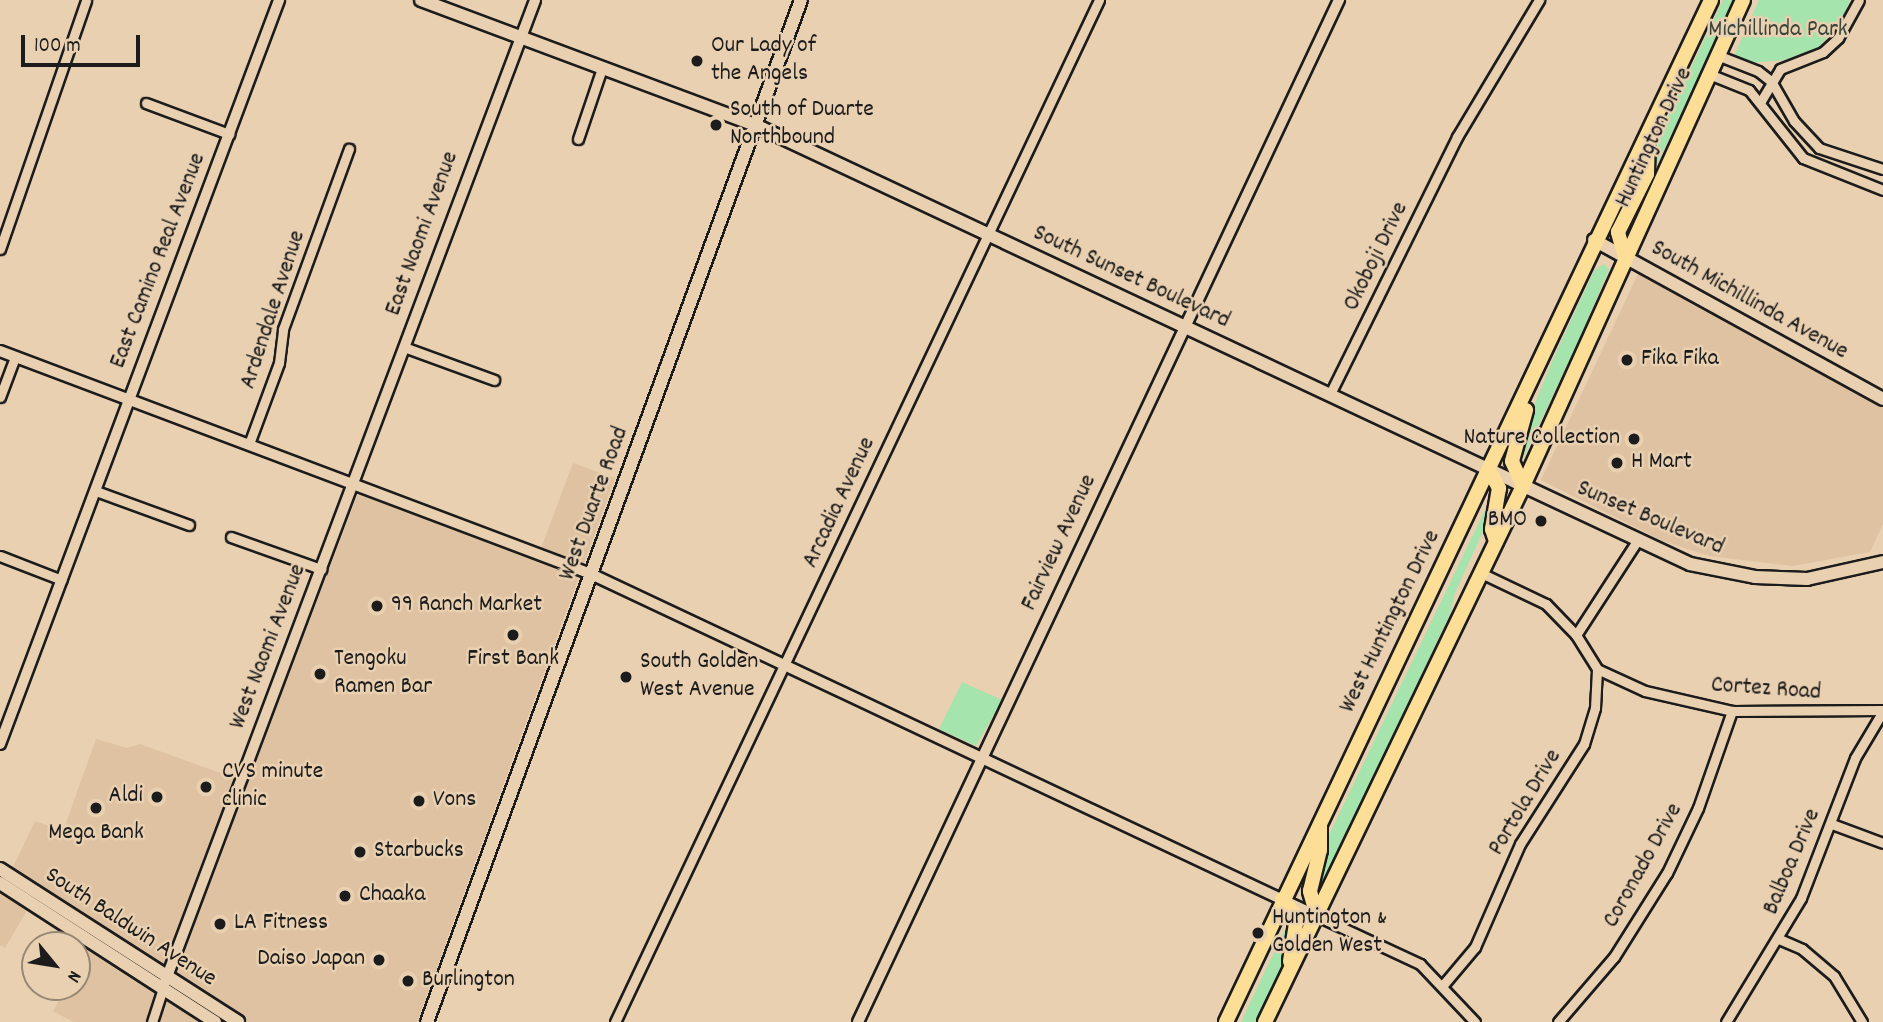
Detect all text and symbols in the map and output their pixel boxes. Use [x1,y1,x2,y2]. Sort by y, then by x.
park label: Michillinda Park [1708,17,1848,45]
scale bar [24,21,144,65]
text: 100 m [34,32,81,62]
place label: Our Lady of the Angels [711,33,816,89]
marker: Our Lady of the Angels [689,53,705,69]
street label: Huntington Drive [1610,64,1700,212]
place label: South of Duarte Northbound [730,97,874,153]
marker: South of Duarte Northbound [708,117,724,133]
street label: East Naomi Avenue [380,148,466,320]
street label: East Camino Real Avenue [105,149,213,373]
street label: Okoboji Drive [1338,198,1416,316]
street label: South Sunset Boulevard [1028,220,1234,336]
street label: Ardendale Avenue [235,227,313,393]
street label: South Michillinda Avenue [1645,235,1853,367]
place label: Fika Fika [1641,346,1719,374]
marker: Fika Fika [1619,352,1635,368]
street label: West Duarte Road [554,423,636,585]
place label: Nature Collection [1464,425,1620,453]
marker: Nature Collection [1626,431,1642,447]
street label: Arcadia Avenue [797,433,883,573]
place label: H Mart [1631,449,1692,477]
marker: H Mart [1609,455,1625,471]
street label: Fairview Avenue [1016,470,1104,616]
street label: Sunset Boulevard [1572,475,1728,563]
place label: BMO [1488,507,1527,535]
marker: BMO [1533,513,1549,529]
street label: West Huntington Drive [1334,526,1448,718]
street label: West Naomi Avenue [224,560,314,734]
place label: 99 Ranch Market [391,592,542,620]
marker: 99 Ranch Market [369,598,385,614]
marker: First Bank [505,627,521,643]
place label: Tengoku Ramen Bar [334,646,432,702]
place label: First Bank [467,646,559,674]
place label: South Golden West Avenue [640,649,758,705]
marker: Tengoku Ramen Bar [312,666,328,682]
marker: South Golden West Avenue [618,669,634,685]
street label: Cortez Road [1710,672,1822,708]
street label: Portola Drive [1483,745,1569,861]
place label: CVS minute clinic [222,759,323,815]
marker: CVS minute clinic [196,777,216,797]
place label: Aldi [109,783,143,811]
place label: Vons [433,787,476,815]
marker: Aldi [149,789,165,805]
marker: Vons [411,793,427,809]
street label: Coronado Drive [1598,799,1690,933]
marker: Mega Bank [88,800,104,816]
street label: Balboa Drive [1758,805,1828,919]
place label: Mega Bank [48,820,144,848]
place label: Starbucks [374,838,464,866]
marker: Starbucks [352,844,368,860]
street label: South Baldwin Avenue [39,862,221,994]
place label: Chaaka [359,882,425,910]
marker: Chaaka [337,888,353,904]
place label: Huntington & Golden West [1272,905,1387,961]
place label: LA Fitness [234,910,328,938]
marker: LA Fitness [212,916,228,932]
marker: Huntington & Golden West [1250,925,1266,941]
north arrow [21,931,91,1001]
place label: Daiso Japan [257,946,365,974]
marker: Daiso Japan [371,952,387,968]
text: N [59,965,87,987]
place label: Burlington [422,967,515,995]
marker: Burlington [400,973,416,989]

